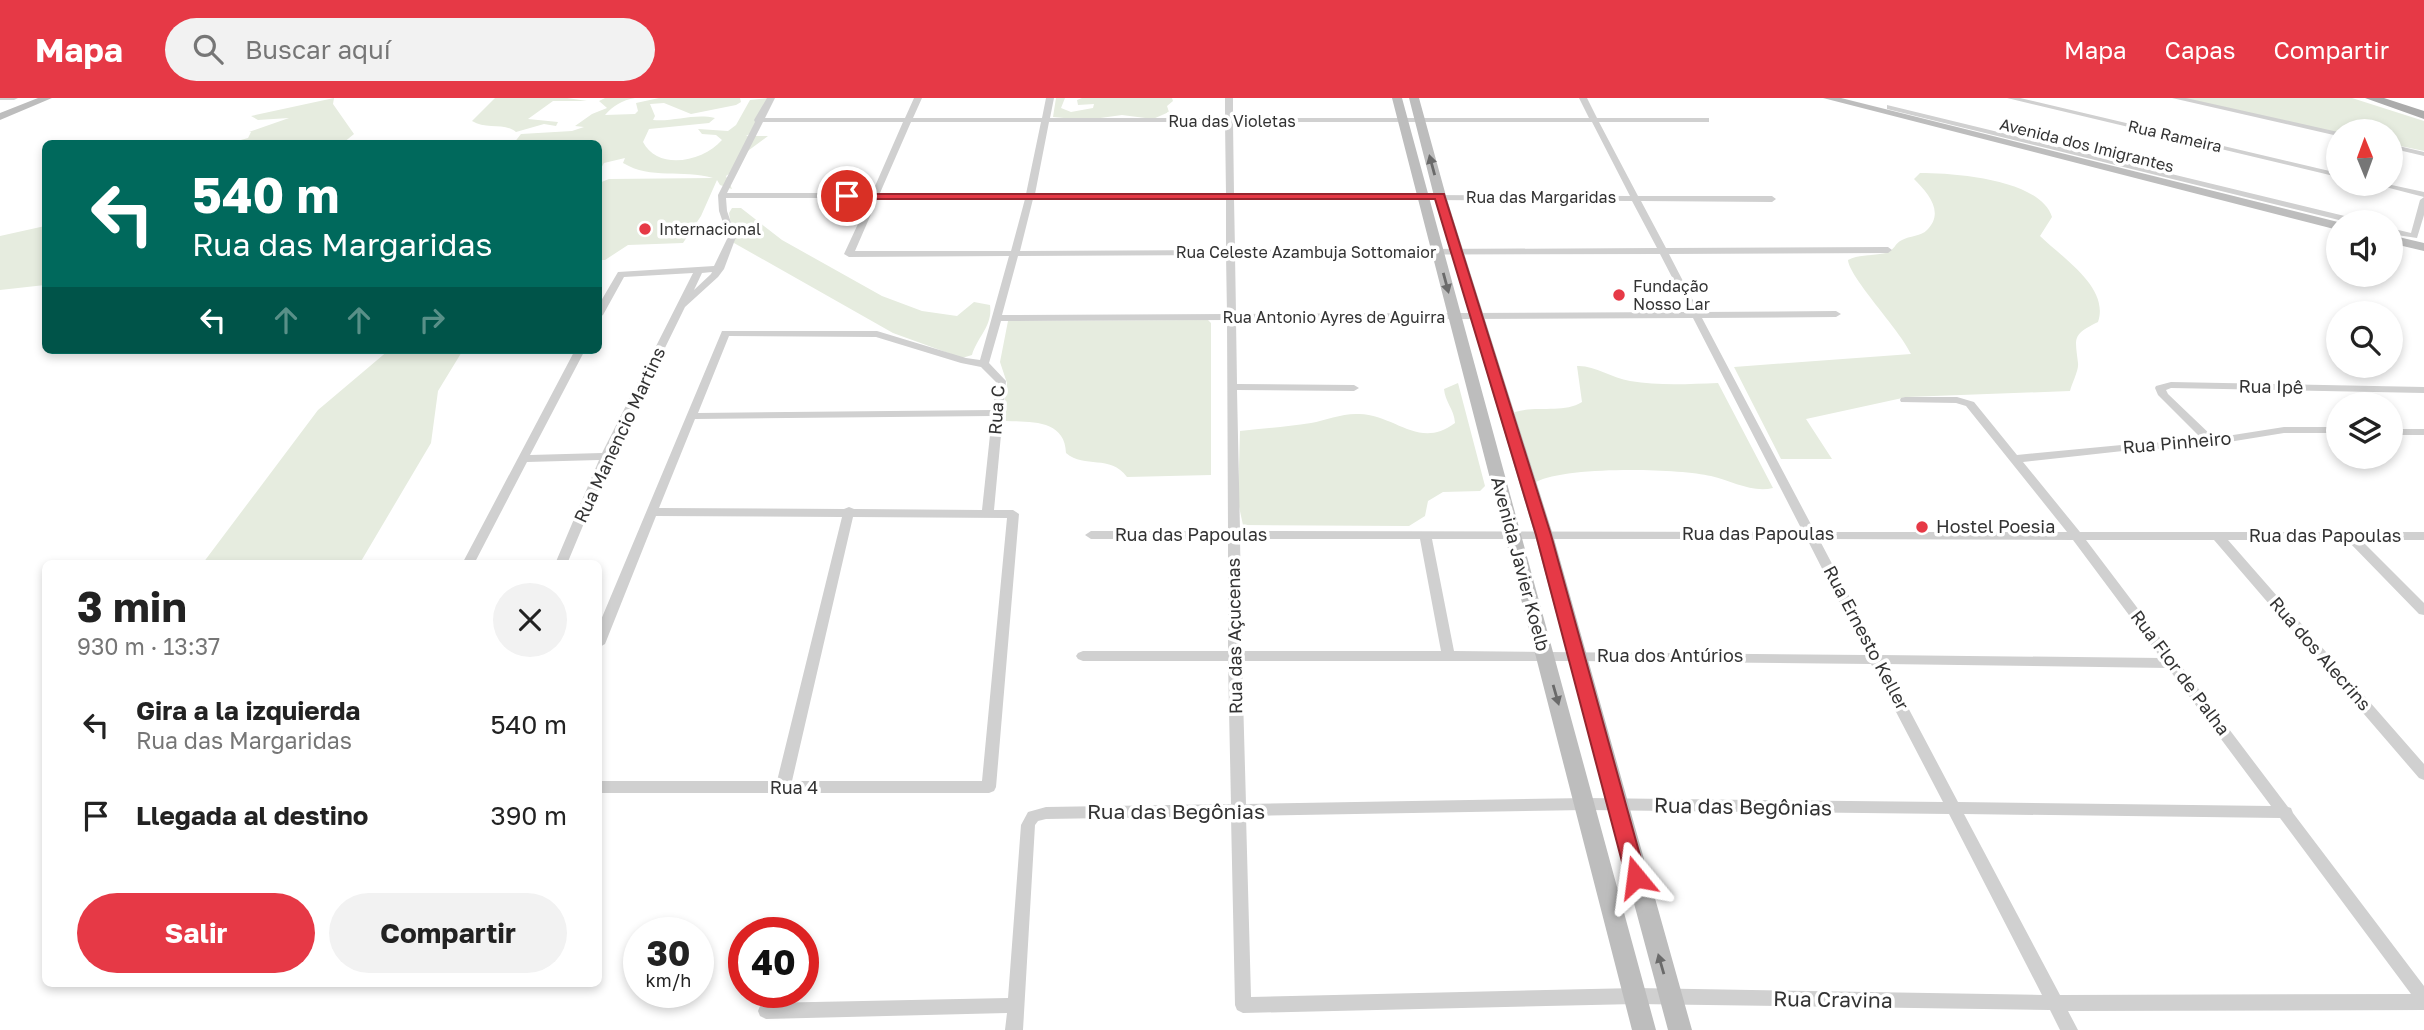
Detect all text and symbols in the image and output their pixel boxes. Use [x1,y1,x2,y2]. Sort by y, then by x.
search box [165,18,655,81]
text: Mapa [35,30,123,69]
icon: search [189,30,227,68]
text: Buscar aquí [245,34,391,65]
text: Mapa [2064,35,2127,64]
text: Capas [2165,35,2235,64]
text: Compartir [2273,35,2389,64]
street label: Rua das Violetas [1168,111,1296,131]
street label: Avenida dos Imigrantes [1998,114,2176,176]
street label: Rua Rameira [2126,115,2224,157]
north arrow [2326,119,2403,196]
map controls [2326,119,2403,469]
one-way arrow [1426,154,1437,176]
text: 540 m [192,165,340,224]
pin [817,166,877,226]
icon: left [77,168,168,259]
icon: arrive [828,177,866,215]
street label: Rua das Margaridas [1466,187,1616,207]
button: sound [2326,210,2403,287]
place label: Internacional [659,219,761,239]
marker: Internacional [637,221,653,237]
text: Rua das Margaridas [192,225,493,263]
street label: Rua Celeste Azambuja Sottomaior [1176,242,1436,262]
one-way arrow [1441,272,1451,293]
place label: Fundação Nosso Lar [1633,276,1710,314]
marker: Fundação Nosso Lar [1611,287,1627,303]
icon: left [194,301,232,339]
icon: ahead [267,301,305,339]
icon: ahead [340,301,378,339]
icon: right [413,301,451,339]
button: search [2326,301,2403,378]
street label: Rua Antonio Ayres de Aguirra [1223,307,1445,327]
street label: Rua Manencio Martins [569,343,669,526]
street label: Rua Ipê [2239,374,2304,398]
street label: Rua C [983,384,1009,435]
button: layers [2326,392,2403,469]
street label: Rua Pinheiro [2122,426,2232,458]
street label: Avenida Javier Koelb [1487,474,1555,653]
place label: Hostel Poesia [1936,515,2055,537]
marker: Hostel Poesia [1914,519,1930,535]
street label: Rua das Papoulas [1682,522,1834,544]
street label: Rua das Papoulas [1115,523,1267,545]
street label: Rua das Papoulas [2249,524,2401,546]
street label: Rua das Açucenas [1222,558,1246,714]
street label: Rua Ernesto Keller [1820,562,1914,713]
text: 3 min [77,581,187,631]
button: close [493,583,567,657]
street label: Rua dos Alecrins [2265,592,2376,715]
street label: Rua Flor de Palha [2127,606,2235,739]
text: 930 m · 13:37 [77,632,220,660]
street label: Rua dos Antúrios [1597,644,1743,666]
one-way arrow [1552,685,1562,706]
text: Gira a la izquierda [136,695,360,726]
icon: left [77,706,115,744]
text: 540 m [490,709,567,740]
text: Rua das Margaridas [136,726,352,754]
street label: Rua 4 [770,776,818,798]
street label: Rua das Begônias [1654,791,1832,821]
icon: arrive [77,797,115,835]
street label: Rua das Begônias [1087,798,1265,824]
text: Llegada al destino [136,800,368,831]
text: 390 m [490,800,567,831]
position arrow [1599,840,1673,914]
button: Salir [77,893,315,973]
button: Compartir [329,893,567,973]
speed limit sign: 40 [728,917,819,1008]
text: 30 [646,932,691,974]
one-way arrow [1655,953,1666,975]
text: km/h [646,969,691,991]
street label: Rua Cravina [1773,985,1893,1013]

